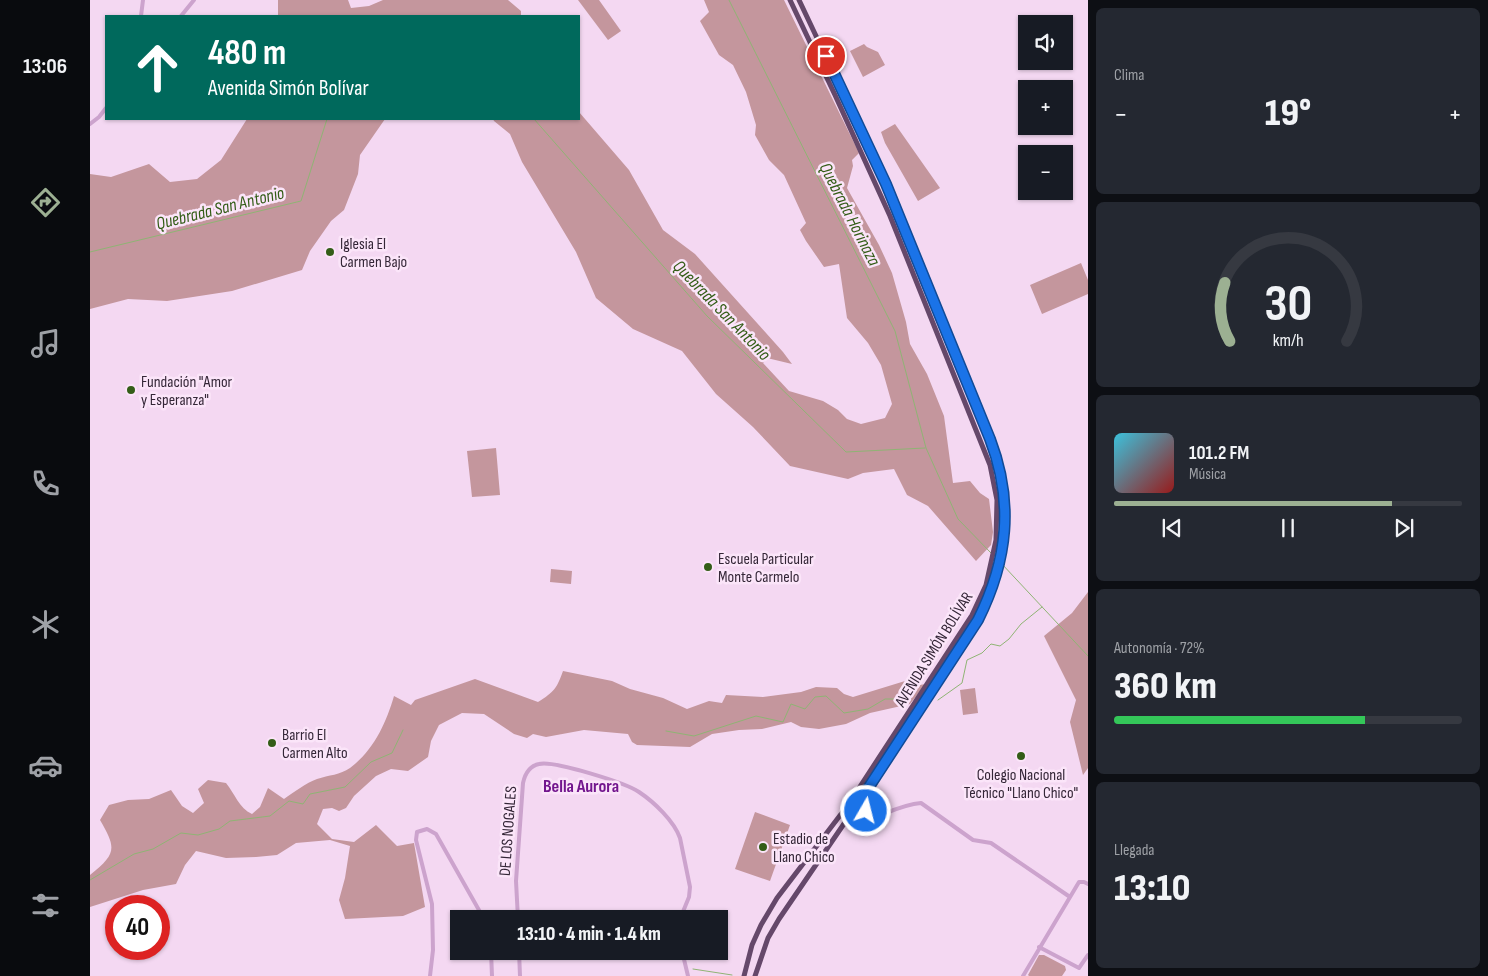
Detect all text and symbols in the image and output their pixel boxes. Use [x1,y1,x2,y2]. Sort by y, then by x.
map controls [1018,15,1073,200]
button: sound [1018,15,1073,70]
text: 480 m [208,32,286,75]
icon: ahead [125,35,190,100]
pin [805,35,847,77]
icon: arrive [812,42,840,70]
text: 13:06 [23,53,67,80]
text: Clima [1114,66,1144,85]
text: Avenida Simón Bolívar [208,75,369,102]
button: + [1018,80,1073,135]
text: 19° [1265,91,1311,136]
text: − [1114,98,1128,131]
text: + [1448,98,1462,131]
button: − [1018,145,1073,200]
water label: Quebrada Horinaza [815,159,885,270]
water label: Quebrada San Antonio [154,182,287,235]
icon: directions [28,185,63,220]
place label: Iglesia El Carmen Bajo [340,235,407,272]
marker: Iglesia El Carmen Bajo [324,246,336,258]
water label: Quebrada San Antonio [668,256,775,365]
text: 30 [1264,273,1312,336]
icon: music [28,326,63,361]
text: km/h [1273,330,1303,351]
place label: Fundación "Amor y Esperanza" [141,373,233,410]
marker: Fundación "Amor y Esperanza" [125,384,137,396]
text: 101.2 FM [1189,442,1249,465]
text: Música [1189,465,1226,484]
icon: phone [28,466,63,501]
icon: previous [1158,514,1186,542]
icon: pause [1274,514,1302,542]
icon: next [1390,514,1418,542]
place label: Escuela Particular Monte Carmelo [718,550,814,587]
marker: Escuela Particular Monte Carmelo [702,561,714,573]
street label: AVENIDA SIMÓN BOLÍVAR [891,589,977,712]
icon: climate [28,607,63,642]
text: Autonomía · 72% [1114,639,1205,658]
text: 360 km [1114,664,1217,709]
place label: Barrio El Carmen Alto [282,726,348,763]
marker: Barrio El Carmen Alto [266,737,278,749]
icon: car [28,748,63,783]
marker: Colegio Nacional Técnico "Llano Chico" [1015,750,1027,762]
place label: Colegio Nacional Técnico "Llano Chico" [964,766,1078,803]
district label: Bella Aurora [543,776,619,797]
position arrow [839,784,891,836]
street label: DE LOS NOGALES [496,785,521,877]
place label: Estadio de Llano Chico [773,830,835,867]
marker: Estadio de Llano Chico [757,841,769,853]
text: Llegada [1114,841,1155,860]
text: 13:10 [1114,866,1190,911]
icon: filters [28,888,63,923]
speed limit sign: 40 [105,895,170,960]
text: 13:10 · 4 min · 1.4 km [517,923,661,946]

